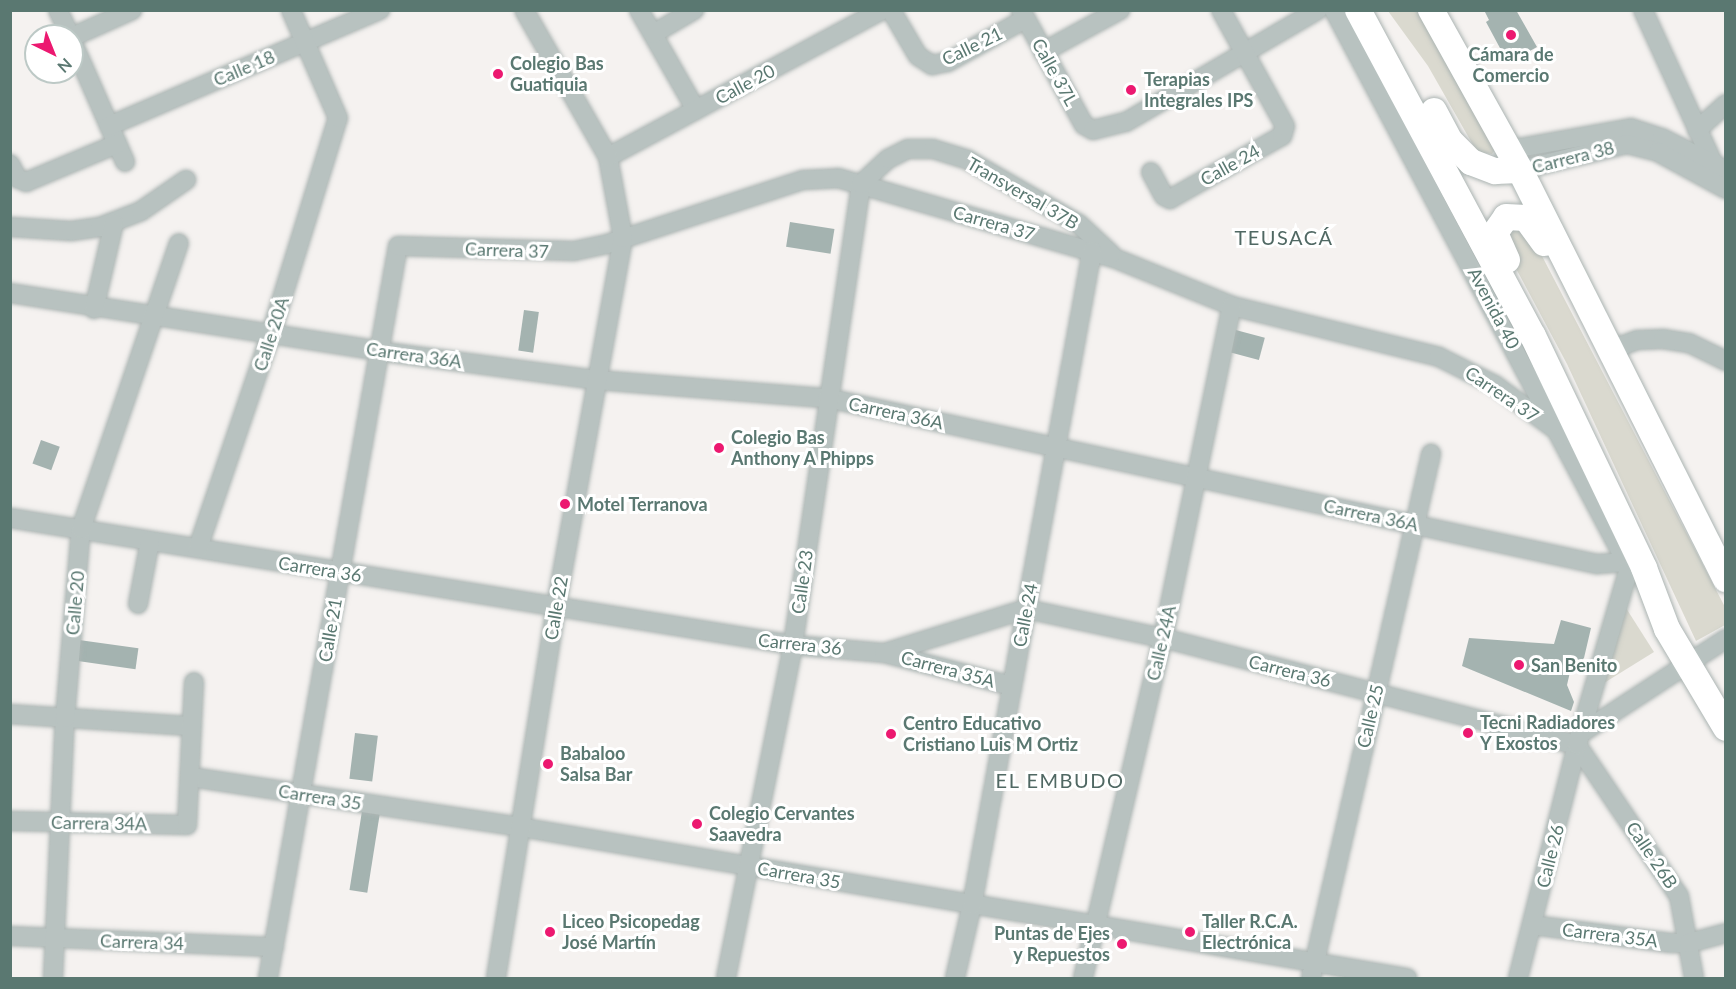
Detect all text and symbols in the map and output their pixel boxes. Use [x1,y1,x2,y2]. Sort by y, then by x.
street label: Calle 21 [938,22,1006,70]
north arrow [24,24,84,84]
marker: Cámara de Comercio [1504,28,1518,42]
street label: Calle 37L [1028,35,1082,109]
place label: Cámara de Comercio [1468,44,1554,86]
street label: Calle 18 [210,45,278,91]
place label: Colegio Bas Guatiquia [510,53,604,96]
text: N [54,55,76,77]
street label: Calle 20 [711,59,779,109]
marker: Colegio Bas Guatiquia [491,67,505,81]
place label: Terapias Integrales IPS [1144,69,1253,112]
marker: Terapias Integrales IPS [1122,81,1140,99]
street label: Carrera 38 [1530,136,1616,178]
street label: Calle 24 [1197,140,1263,190]
street label: Transversal 37B [964,152,1082,234]
street label: Carrera 37 [951,201,1037,245]
district label: TEUSACÁ [1234,225,1334,249]
street label: Carrera 37 [465,238,549,262]
street label: Avenida 40 [1464,264,1524,352]
street label: Calle 20A [249,294,293,374]
street label: Carrera 36A [365,338,463,372]
street label: Carrera 37 [1461,362,1543,426]
street label: Carrera 36A [847,392,945,434]
place label: Colegio Bas Anthony A Phipps [731,427,876,470]
marker: Colegio Bas Anthony A Phipps [712,441,726,455]
place label: Motel Terranova [577,493,708,515]
street label: Carrera 36A [1322,494,1420,536]
marker: Motel Terranova [558,497,572,511]
street label: Calle 23 [787,549,817,615]
street label: Carrera 36 [277,552,363,586]
street label: Calle 20 [61,570,89,636]
street label: Calle 22 [540,574,572,642]
street label: Calle 24 [1008,581,1042,649]
street label: Calle 21 [314,596,346,664]
street label: Calle 24A [1142,603,1180,683]
street label: Carrera 36 [757,629,843,659]
street label: Carrera 35A [899,646,997,692]
street label: Carrera 36 [1247,650,1333,692]
place label: San Benito [1531,654,1617,676]
marker: San Benito [1512,658,1526,672]
street label: Calle 25 [1352,682,1388,750]
place label: Tecni Radiadores Y Exostos [1480,712,1615,754]
place label: Centro Educativo Cristiano Luis M Ortiz [903,713,1078,756]
marker: Tecni Radiadores Y Exostos [1461,726,1475,740]
marker: Centro Educativo Cristiano Luis M Ortiz [884,727,898,741]
place label: Babaloo Salsa Bar [560,743,632,786]
marker: Babaloo Salsa Bar [541,757,555,771]
district label: EL EMBUDO [995,768,1125,792]
street label: Carrera 35 [277,780,363,814]
place label: Colegio Cervantes Saavedra [709,803,855,846]
street label: Carrera 34A [51,811,147,835]
marker: Colegio Cervantes Saavedra [690,817,704,831]
street label: Calle 26B [1622,817,1682,893]
street label: Calle 26 [1532,822,1568,890]
street label: Carrera 35 [756,857,842,893]
place label: Liceo Psicopedag José Martín [562,911,700,954]
place label: Taller R.C.A. Electrónica [1202,911,1298,954]
street label: Carrera 35A [1561,918,1659,952]
place label: Puntas de Ejes y Repuestos [994,923,1110,966]
marker: Liceo Psicopedag José Martín [543,925,557,939]
marker: Taller R.C.A. Electrónica [1183,925,1197,939]
street label: Carrera 34 [100,930,184,954]
marker: Puntas de Ejes y Repuestos [1115,937,1129,951]

